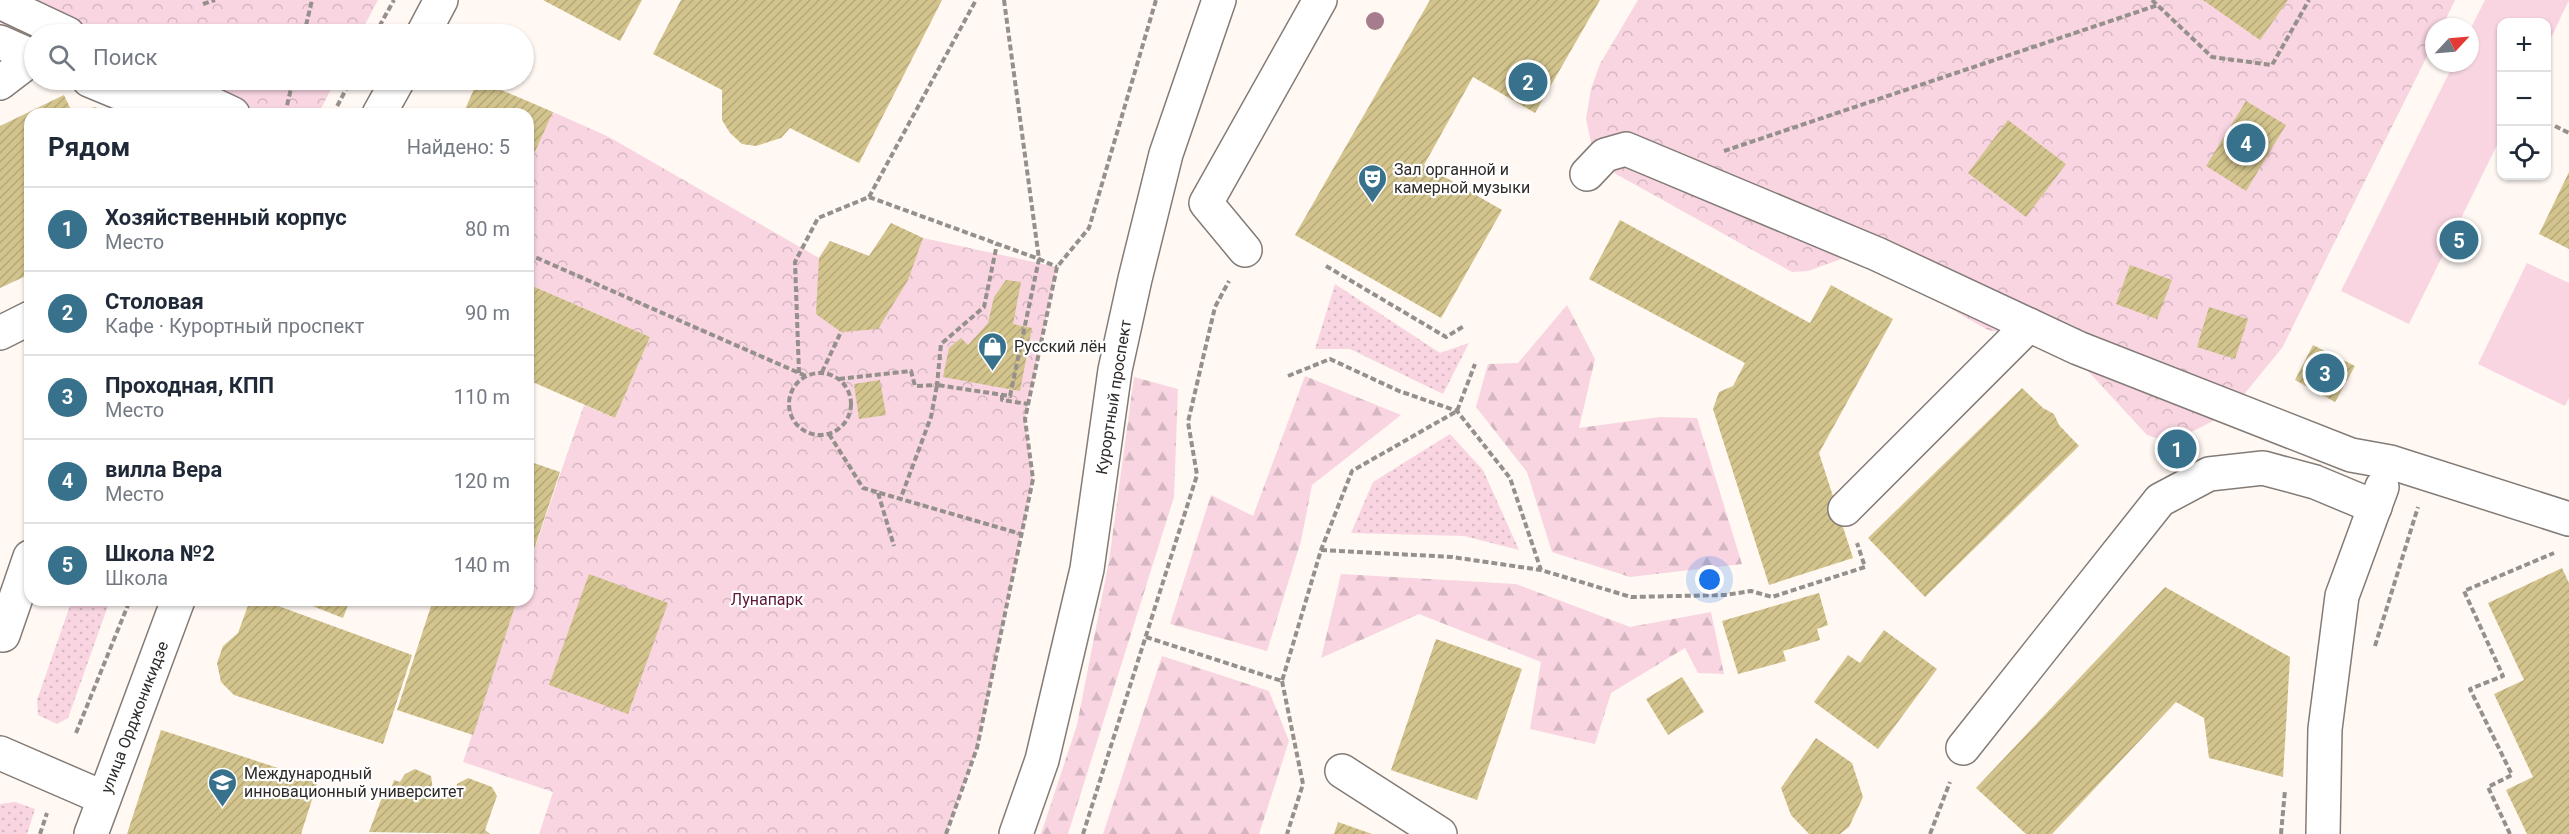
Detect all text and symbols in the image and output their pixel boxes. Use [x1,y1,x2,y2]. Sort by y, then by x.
north arrow [2425,18,2479,72]
map controls [2497,18,2551,180]
button: + [2497,18,2551,72]
search box [24,24,534,90]
icon: search [45,41,78,74]
text: Поиск [93,45,157,70]
pin: 2 [1508,60,1547,104]
button: − [2497,72,2551,126]
pin: 4 [2226,120,2266,166]
button: locate [2497,126,2551,180]
text: Рядом [48,132,130,162]
text: Найдено: 5 [407,135,510,159]
place label: Зал органной и камерной музыки [1394,160,1530,197]
theatre icon: Зал органной и камерной музыки [1357,162,1389,204]
text: Хозяйственный корпус [105,205,347,230]
text: 1 [62,217,73,241]
text: 80 m [465,217,510,241]
pin: 5 [2440,218,2478,262]
text: Место [105,230,164,254]
text: Столовая [105,289,204,314]
text: 2 [62,301,73,325]
text: 90 m [465,301,510,325]
text: Кафе · Курортный проспект [105,314,364,338]
street label: Курортный проспект [1092,318,1135,476]
shop icon: Русский лён [977,330,1009,372]
place label: Русский лён [1014,337,1106,356]
pin: 3 [2306,350,2344,395]
text: Проходная, КПП [105,373,274,398]
text: 3 [62,385,73,409]
text: 110 m [454,385,510,409]
text: Место [105,398,164,422]
pin: 1 [2158,426,2196,472]
text: вилла Вера [105,457,222,482]
text: 4 [62,469,73,493]
text: 120 m [454,469,510,493]
text: Место [105,482,164,506]
text: Школа №2 [105,541,215,566]
text: 5 [62,553,73,577]
text: 140 m [454,553,510,577]
your location [1695,565,1724,594]
text: Школа [105,566,168,590]
park label: Лунапарк [731,590,804,609]
street label: улица Орджоникидзе [97,639,172,796]
place label: Международный инновационный университет [244,764,464,801]
school or university icon: Международный инновационный университет [207,766,239,808]

